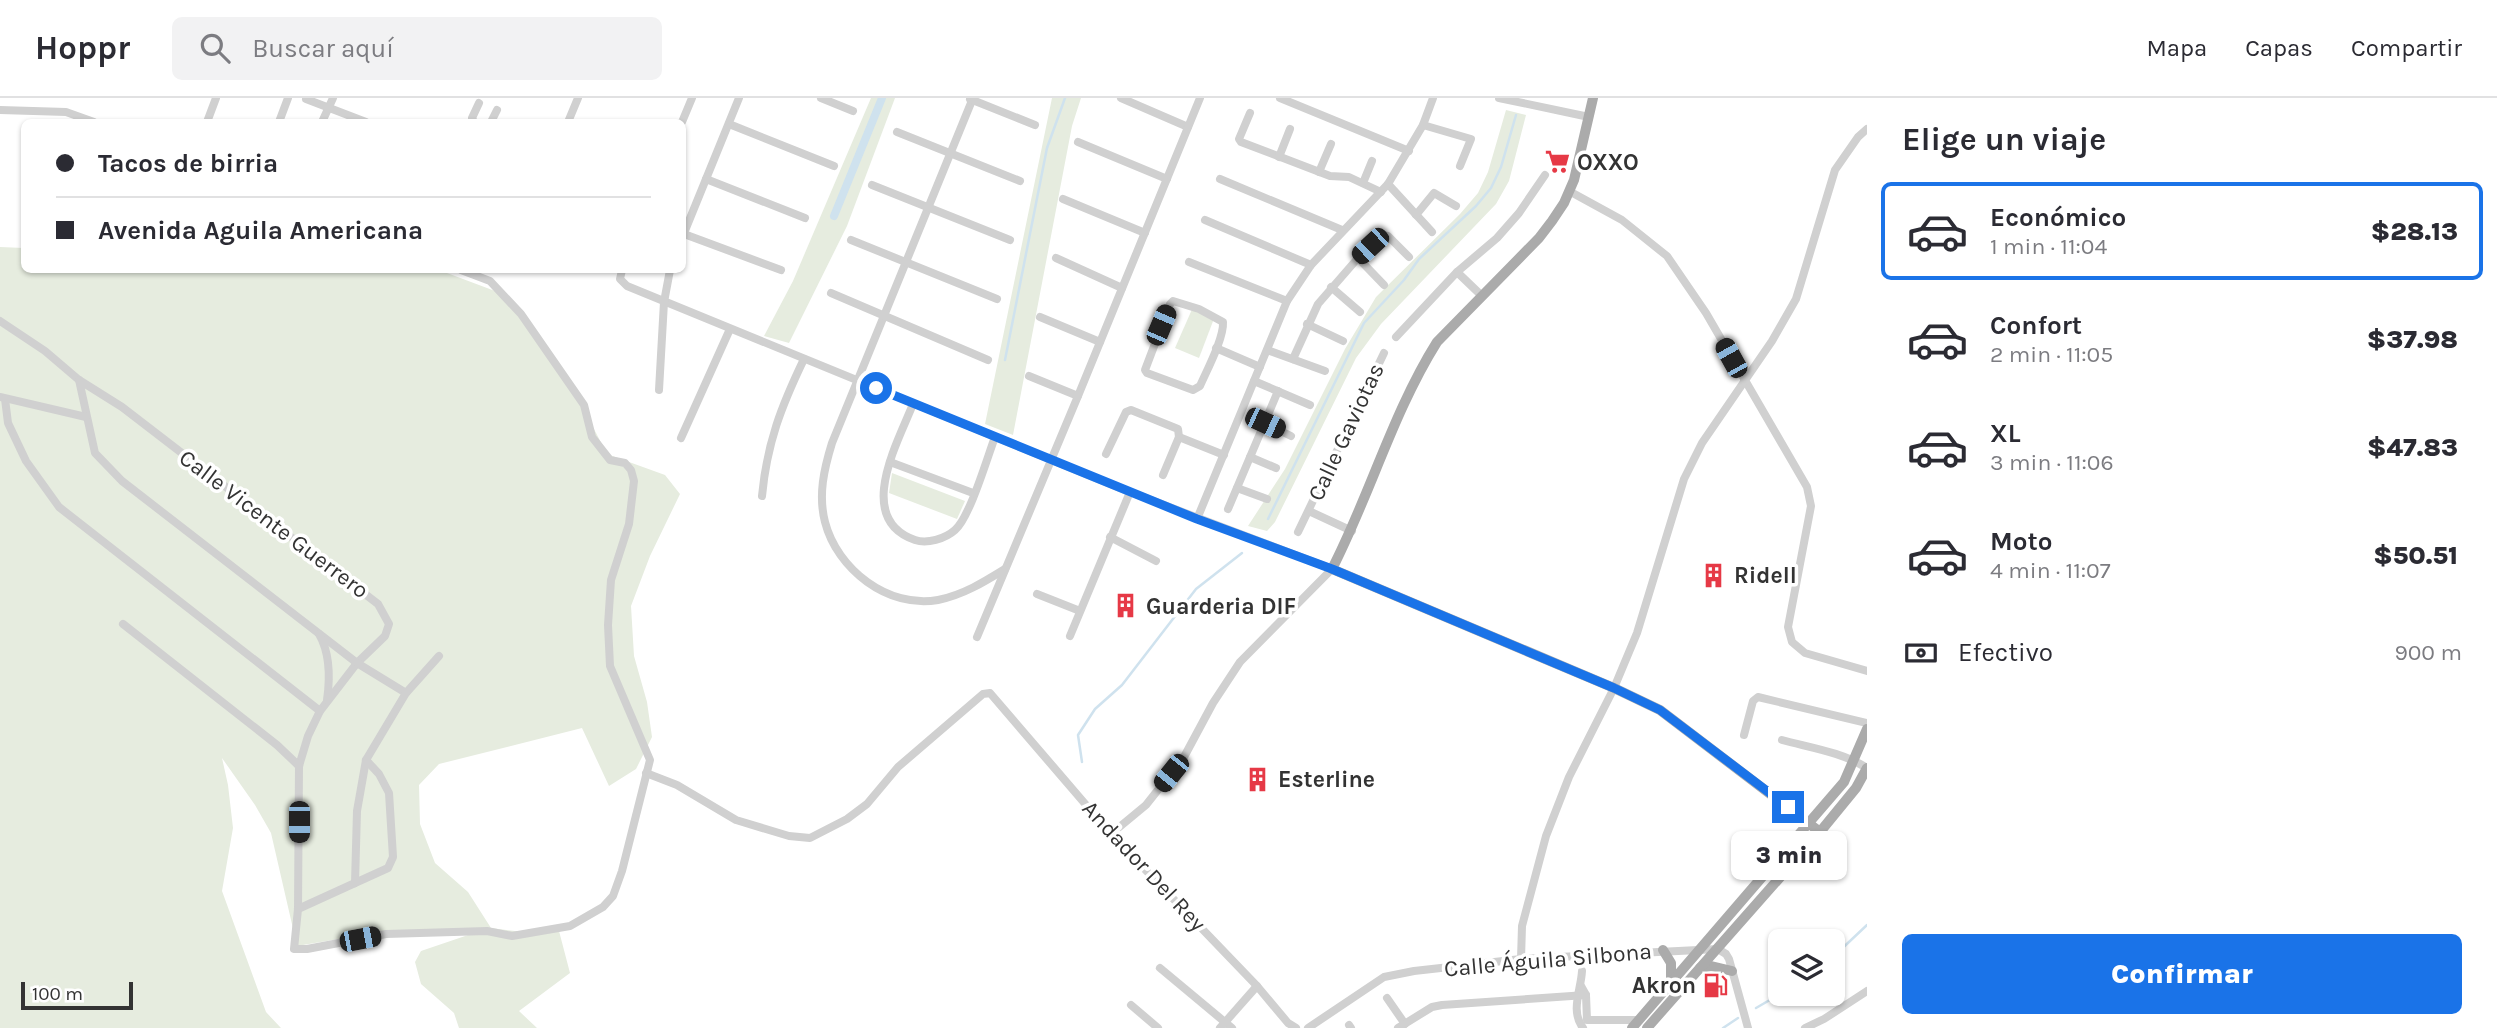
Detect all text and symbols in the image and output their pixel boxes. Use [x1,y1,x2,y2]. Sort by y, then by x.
search box [172,17,662,80]
text: Hoppr [35,29,130,67]
icon: search [196,29,234,67]
text: Buscar aquí [252,33,394,64]
text: Mapa [2146,34,2207,62]
text: Capas [2245,34,2313,62]
text: Compartir [2351,34,2462,62]
text: Elige un viaje [1902,121,2106,158]
text: Tacos de birria [98,148,278,179]
supermarket icon: OXXO [1543,148,1571,176]
place label: OXXO [1577,149,1639,176]
icon: car [1906,200,1969,263]
text: Económico [1990,202,2126,233]
text: Avenida Aguila Americana [98,215,423,246]
text: $28.13 [2371,216,2458,247]
car [1348,224,1393,268]
text: 1 min · 11:04 [1990,233,2107,260]
car [1144,302,1179,348]
icon: car [1906,308,1969,371]
text: Confort [1990,310,2082,341]
text: $37.98 [2367,324,2458,355]
car [1712,335,1751,381]
text: 2 min · 11:05 [1990,341,2113,368]
street label: Calle Gaviotas [1302,359,1390,505]
route start [860,372,892,404]
car [1242,405,1289,441]
icon: car [1906,416,1969,479]
text: XL [1990,418,2021,449]
text: $47.83 [2367,432,2458,463]
street label: Calle Vicente Guerrero [174,444,374,604]
text: 3 min · 11:06 [1990,449,2114,476]
icon: car [1906,524,1969,587]
text: Moto [1990,526,2052,557]
text: $50.51 [2373,540,2458,571]
text: 4 min · 11:07 [1990,557,2111,584]
building icon: Ridell [1700,561,1728,589]
place label: Ridell [1734,562,1797,589]
building icon: Guarderia DIF [1112,592,1140,620]
place label: Guarderia DIF [1146,593,1296,620]
icon: cash [1902,634,1940,672]
text: Efectivo [1958,637,2053,668]
text: 900 m [2394,639,2462,666]
car [1150,750,1193,796]
building icon: Esterline [1244,765,1272,793]
place label: Esterline [1278,766,1375,793]
route end [1772,791,1804,823]
street label: Andador Del Rey [1077,795,1212,937]
car [289,801,310,843]
callout: 3 min [1730,832,1846,880]
text: 3 min [1756,842,1822,869]
car [338,925,383,953]
map controls [1768,929,1845,1006]
button: layers [1768,929,1845,1006]
button: Confirmar [1902,934,2462,1014]
street label: Calle Águila Silbona [1443,937,1653,983]
fuel station icon: Akron [1702,971,1730,999]
place label: Akron [1632,972,1696,999]
scale bar [21,979,133,1011]
text: 100 m [32,983,83,1005]

